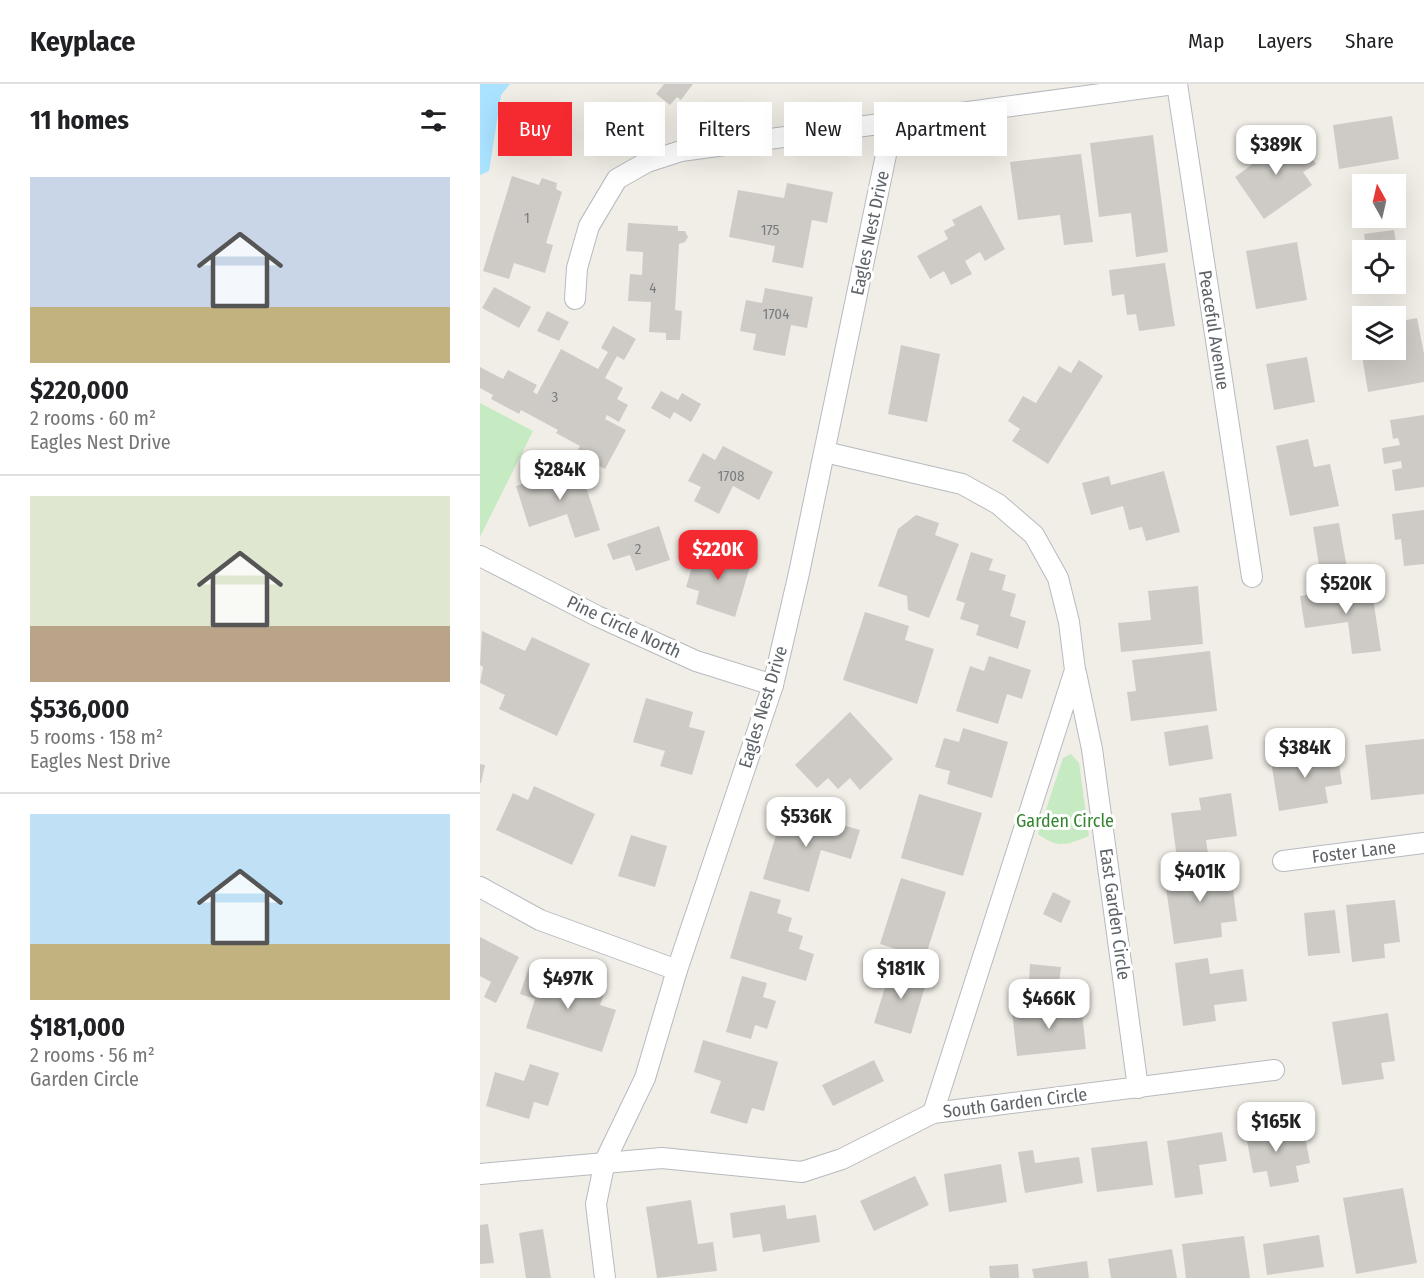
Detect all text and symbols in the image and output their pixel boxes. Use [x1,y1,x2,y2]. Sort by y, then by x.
text: Keyplace [30,25,136,58]
text: Map [1188,28,1224,54]
text: Layers [1257,28,1312,54]
text: Share [1345,28,1394,54]
chip: Buy [498,102,572,156]
chip: Rent [584,102,665,156]
chip: Filters [677,102,772,156]
chip: New [784,102,862,156]
chip: Apartment [874,102,1007,156]
icon: filters [417,104,450,137]
text: 11 homes [30,105,129,136]
pin: $389K [1234,125,1318,176]
text: $389K [1250,132,1302,156]
street label: Eagles Nest Drive [846,169,894,297]
north arrow [1352,174,1406,228]
map controls [1352,174,1406,360]
house number: 1 [524,209,530,227]
icon: home [186,216,294,324]
house number: 175 [761,221,779,239]
button: locate [1352,240,1406,294]
street label: Peaceful Avenue [1194,269,1234,391]
house number: 4 [649,279,657,297]
house number: 1704 [763,305,789,323]
button: layers [1352,306,1406,360]
text: $220,000 [30,375,129,406]
house number: 3 [552,388,559,406]
text: 2 rooms · 60 m² [30,406,156,430]
text: Eagles Nest Drive [30,430,171,454]
pin: $284K [518,450,602,501]
text: $284K [534,457,586,481]
house number: 1708 [717,467,745,485]
pin: $220K [676,530,760,581]
icon: home [186,535,294,643]
text: $220K [693,537,743,561]
house number: 2 [635,540,642,558]
pin: $520K [1304,564,1388,615]
text: $520K [1320,571,1372,595]
street label: Pine Circle North [563,591,685,663]
street label: Eagles Nest Drive [734,643,792,771]
text: $536,000 [30,694,129,725]
text: 5 rooms · 158 m² [30,725,163,749]
pin: $384K [1263,728,1347,779]
text: $384K [1279,735,1331,759]
text: Eagles Nest Drive [30,749,171,773]
pin: $536K [764,797,848,848]
text: $536K [780,804,832,828]
park label: Garden Circle [1016,810,1114,832]
street label: Foster Lane [1311,836,1397,868]
street label: East Garden Circle [1095,847,1135,981]
pin: $401K [1158,852,1242,903]
icon: home [186,853,294,961]
text: $401K [1175,859,1225,883]
pin: $181K [859,949,943,1000]
text: $181K [877,956,925,980]
pin: $497K [526,959,610,1010]
text: $497K [543,966,593,990]
pin: $466K [1007,979,1091,1030]
text: $466K [1023,986,1075,1010]
text: $181,000 [30,1012,125,1043]
text: 2 rooms · 56 m² [30,1043,155,1067]
text: Garden Circle [30,1067,139,1091]
street label: South Garden Circle [942,1083,1089,1123]
pin: $165K [1234,1102,1318,1153]
text: $165K [1251,1109,1301,1133]

